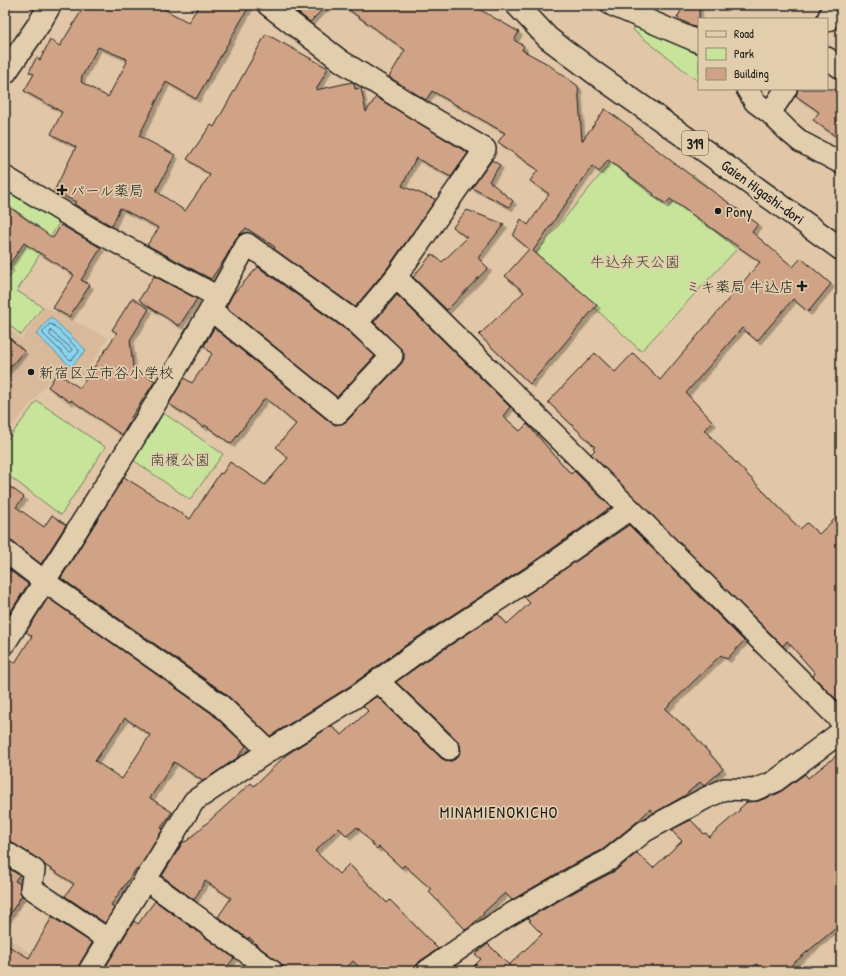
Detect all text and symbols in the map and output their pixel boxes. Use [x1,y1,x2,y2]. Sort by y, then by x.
legend [698,18,828,90]
text: Road [734,25,754,42]
text: Park [734,45,754,62]
text: Building [734,65,769,82]
road number: 319 [682,131,708,155]
street label: Gaien Higashi-dori [717,155,809,229]
place label: パール薬局 [70,180,144,201]
marker: パール薬局 [57,185,67,195]
place label: Pony [726,201,752,222]
marker: Pony [713,206,723,216]
park label: 牛込弁天公園 [590,251,680,272]
place label: ミキ薬局 牛込店 [686,276,794,297]
marker: ミキ薬局 牛込店 [797,281,807,291]
place label: 新宿区立市谷小学校 [39,362,174,383]
marker: 新宿区立市谷小学校 [26,367,36,377]
park label: 南榎公園 [150,449,210,470]
district label: MINAMIENOKICHO [440,801,558,823]

